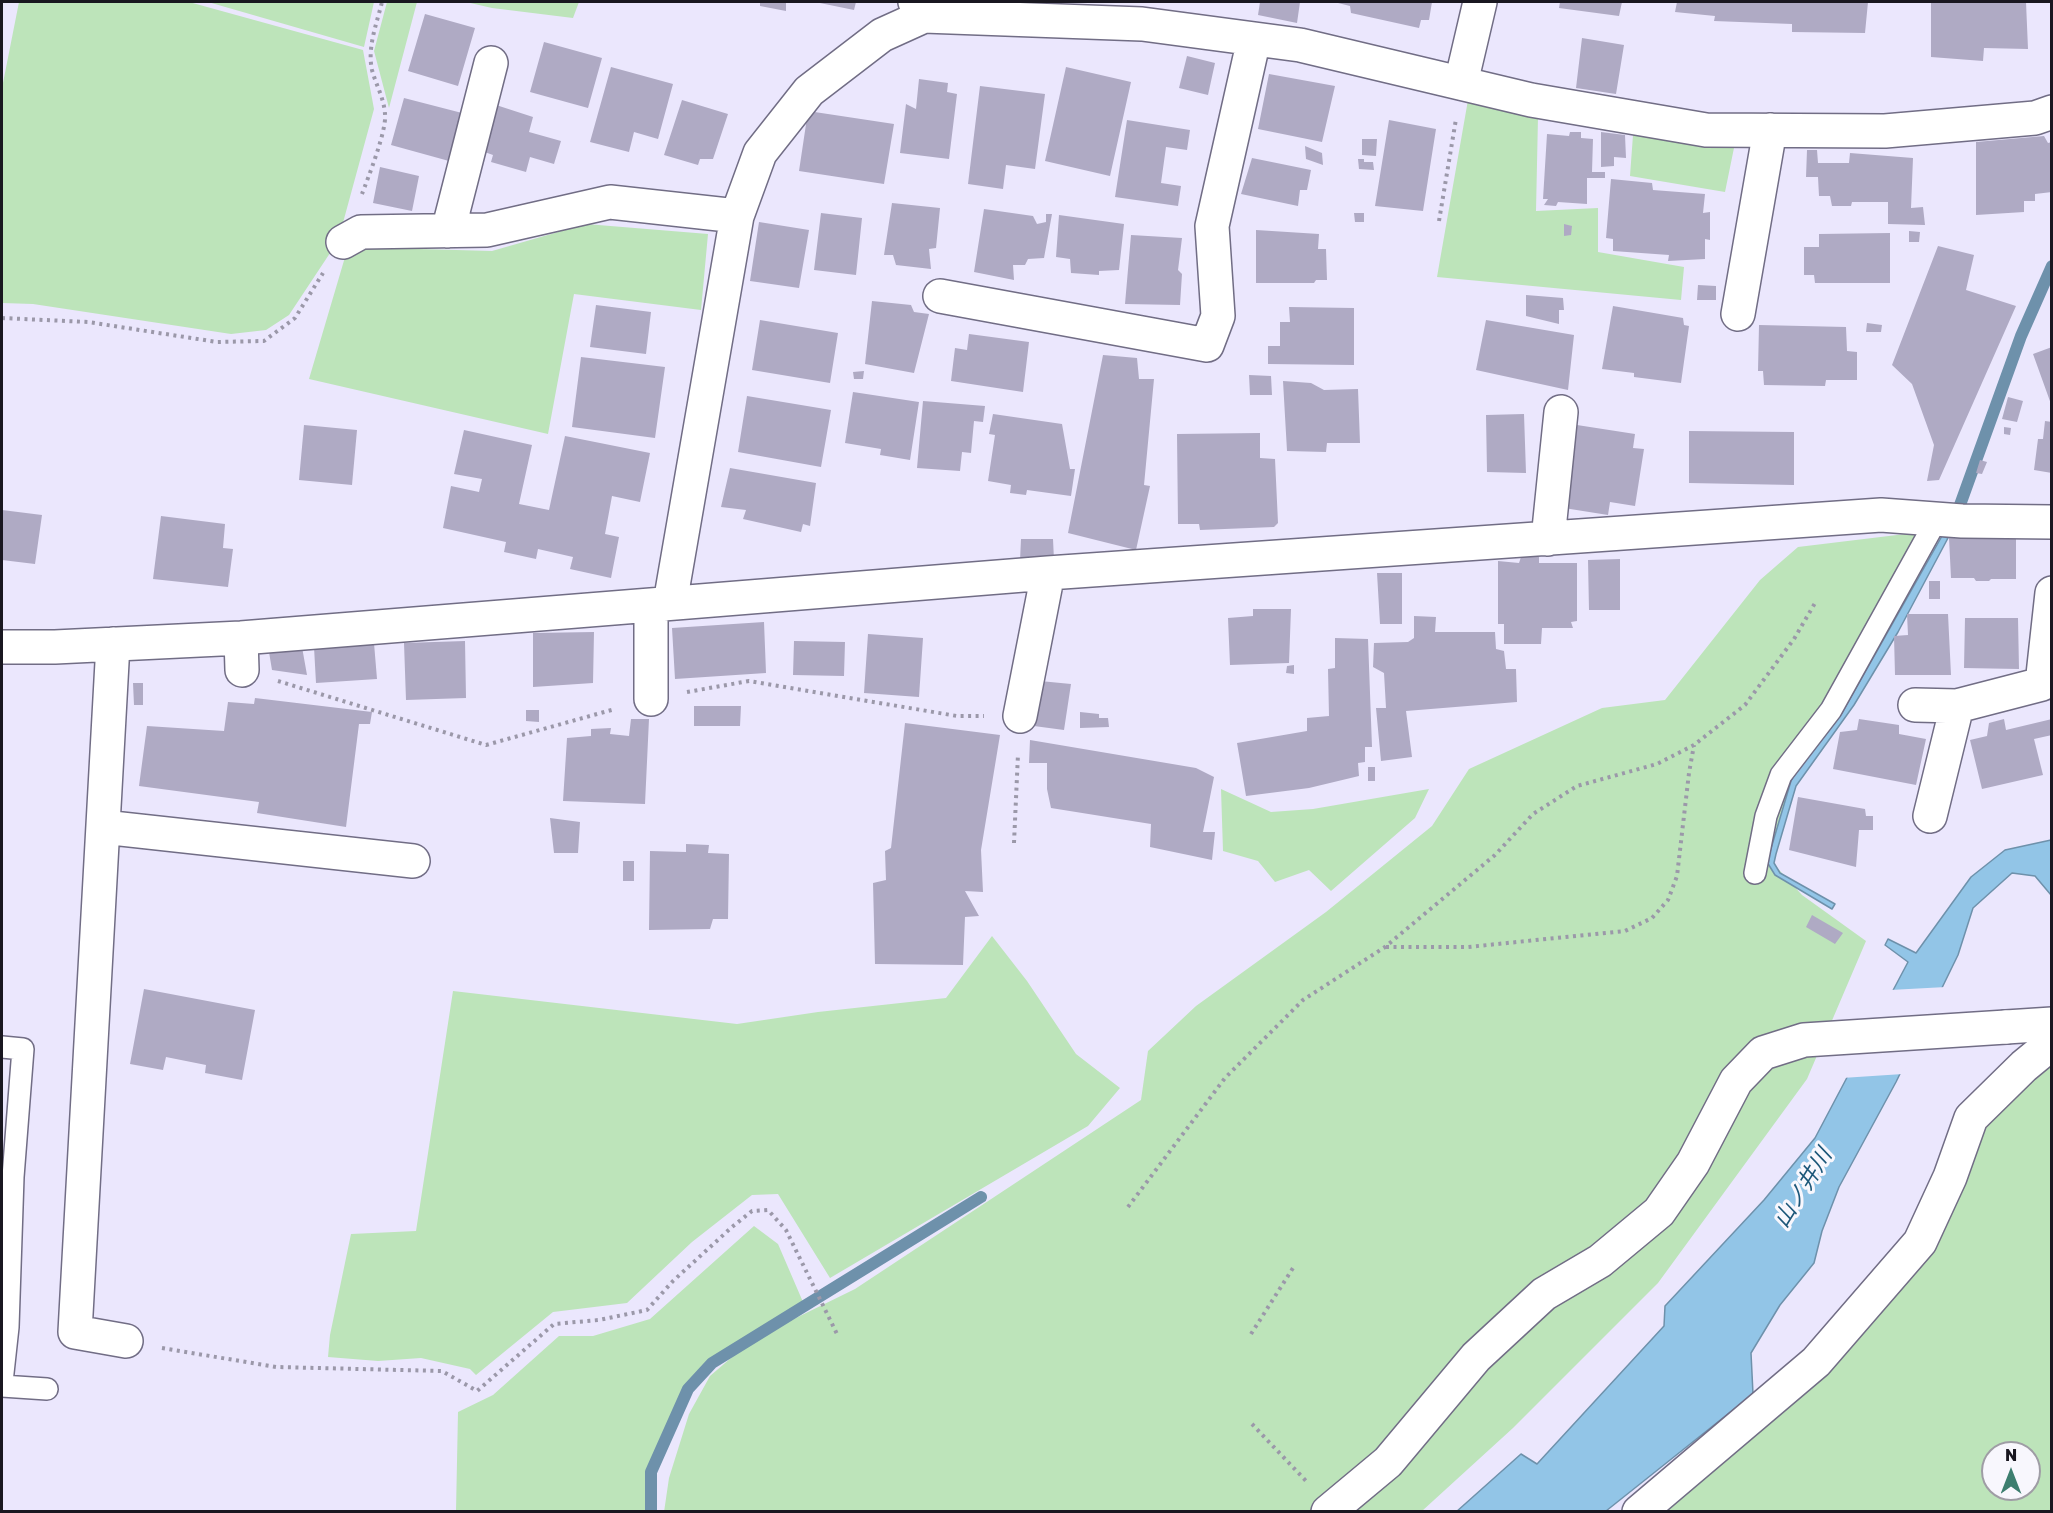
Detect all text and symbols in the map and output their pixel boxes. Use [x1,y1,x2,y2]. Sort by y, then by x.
water label: 山ノ井川 [1768,1144,1838,1232]
north arrow [1981,1441,2041,1501]
text: N [2005,1445,2017,1465]

